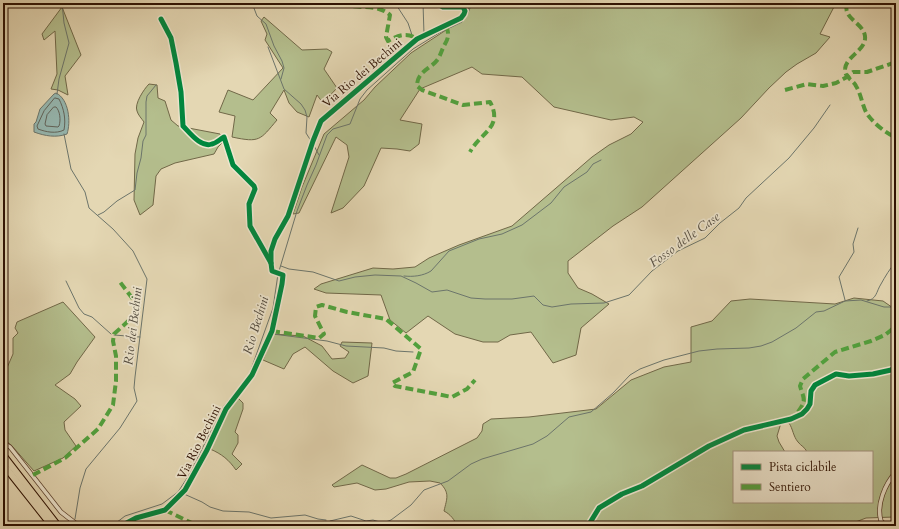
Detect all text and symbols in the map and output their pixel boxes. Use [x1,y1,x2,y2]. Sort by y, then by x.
street label: Via Rio dei Bechini [319,34,406,111]
water label: Fosso delle Case [646,208,724,272]
water label: Rio dei Bechini [119,286,147,366]
water label: Rio Bechini [239,294,273,357]
street label: Via Rio Bechini [173,402,225,482]
legend [733,451,873,503]
text: Pista ciclabile [769,459,837,475]
text: Sentiero [769,479,811,495]

